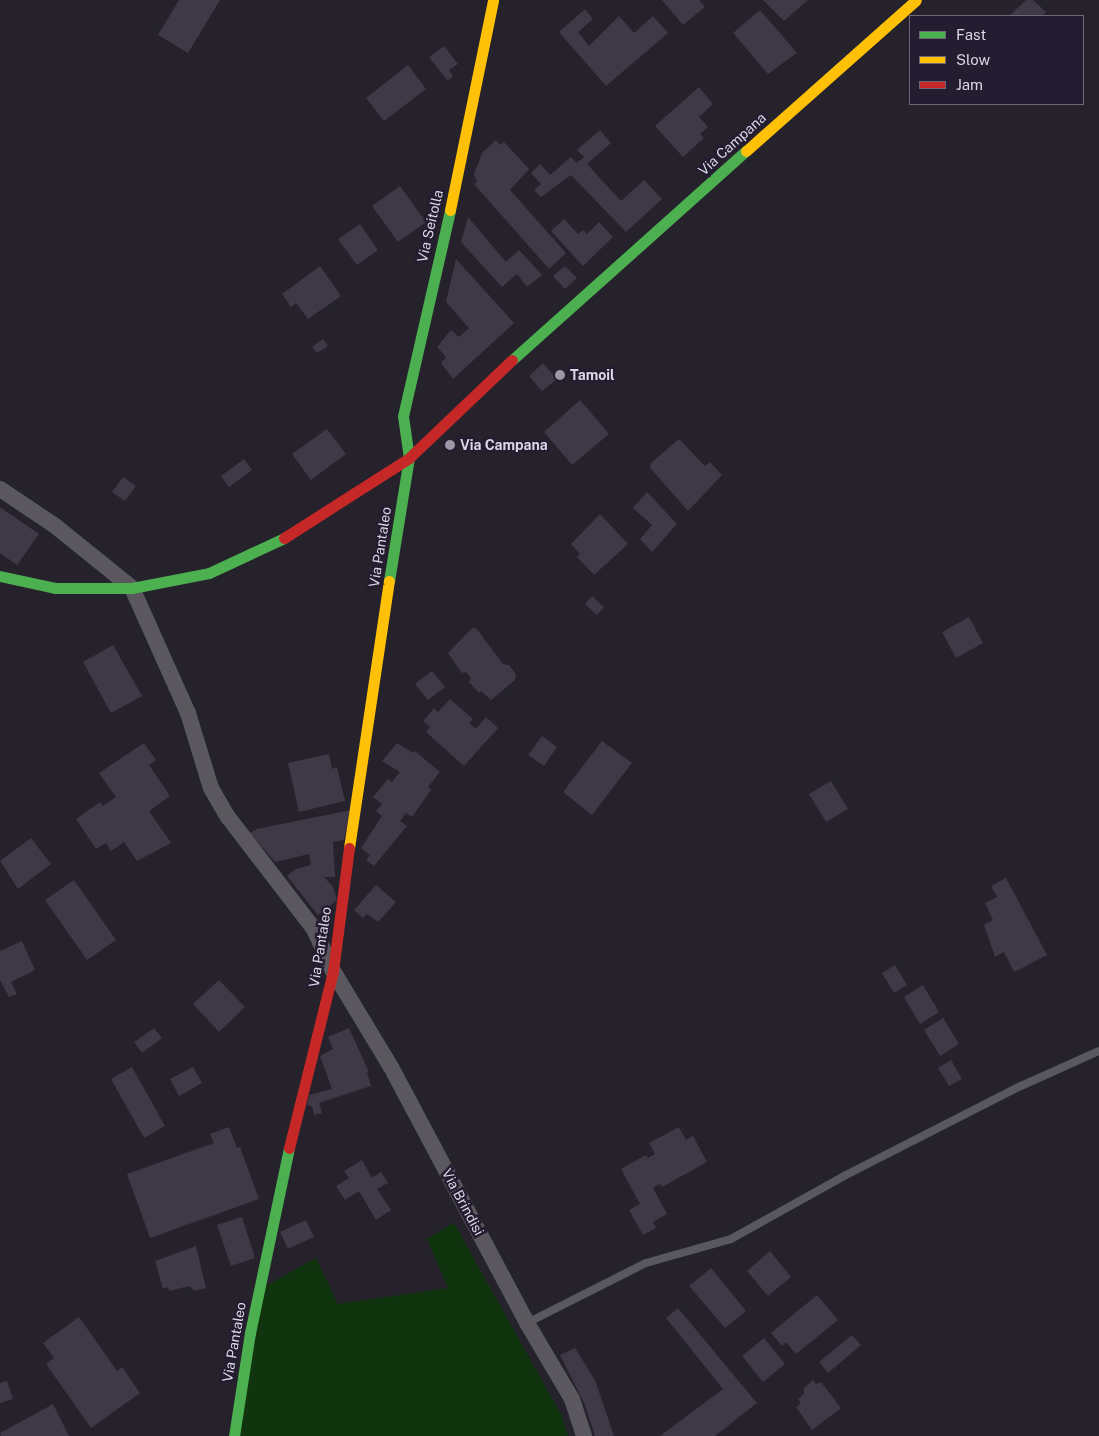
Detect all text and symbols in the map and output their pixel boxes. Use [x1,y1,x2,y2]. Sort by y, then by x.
legend [909,15,1084,105]
text: Fast [956,26,986,43]
text: Slow [956,51,990,68]
text: Jam [956,76,983,93]
street label: Via Campana [695,109,769,179]
street label: Via Seitolla [414,188,446,264]
place label: Tamoil [570,367,615,383]
marker: Tamoil [554,369,566,381]
place label: Via Campana [460,437,548,453]
marker: Via Campana [444,439,456,451]
street label: Via Pantaleo [365,506,395,588]
street label: Via Pantaleo [305,906,335,988]
street label: Via Brindisi [438,1166,488,1238]
street label: Via Pantaleo [219,1301,249,1383]

